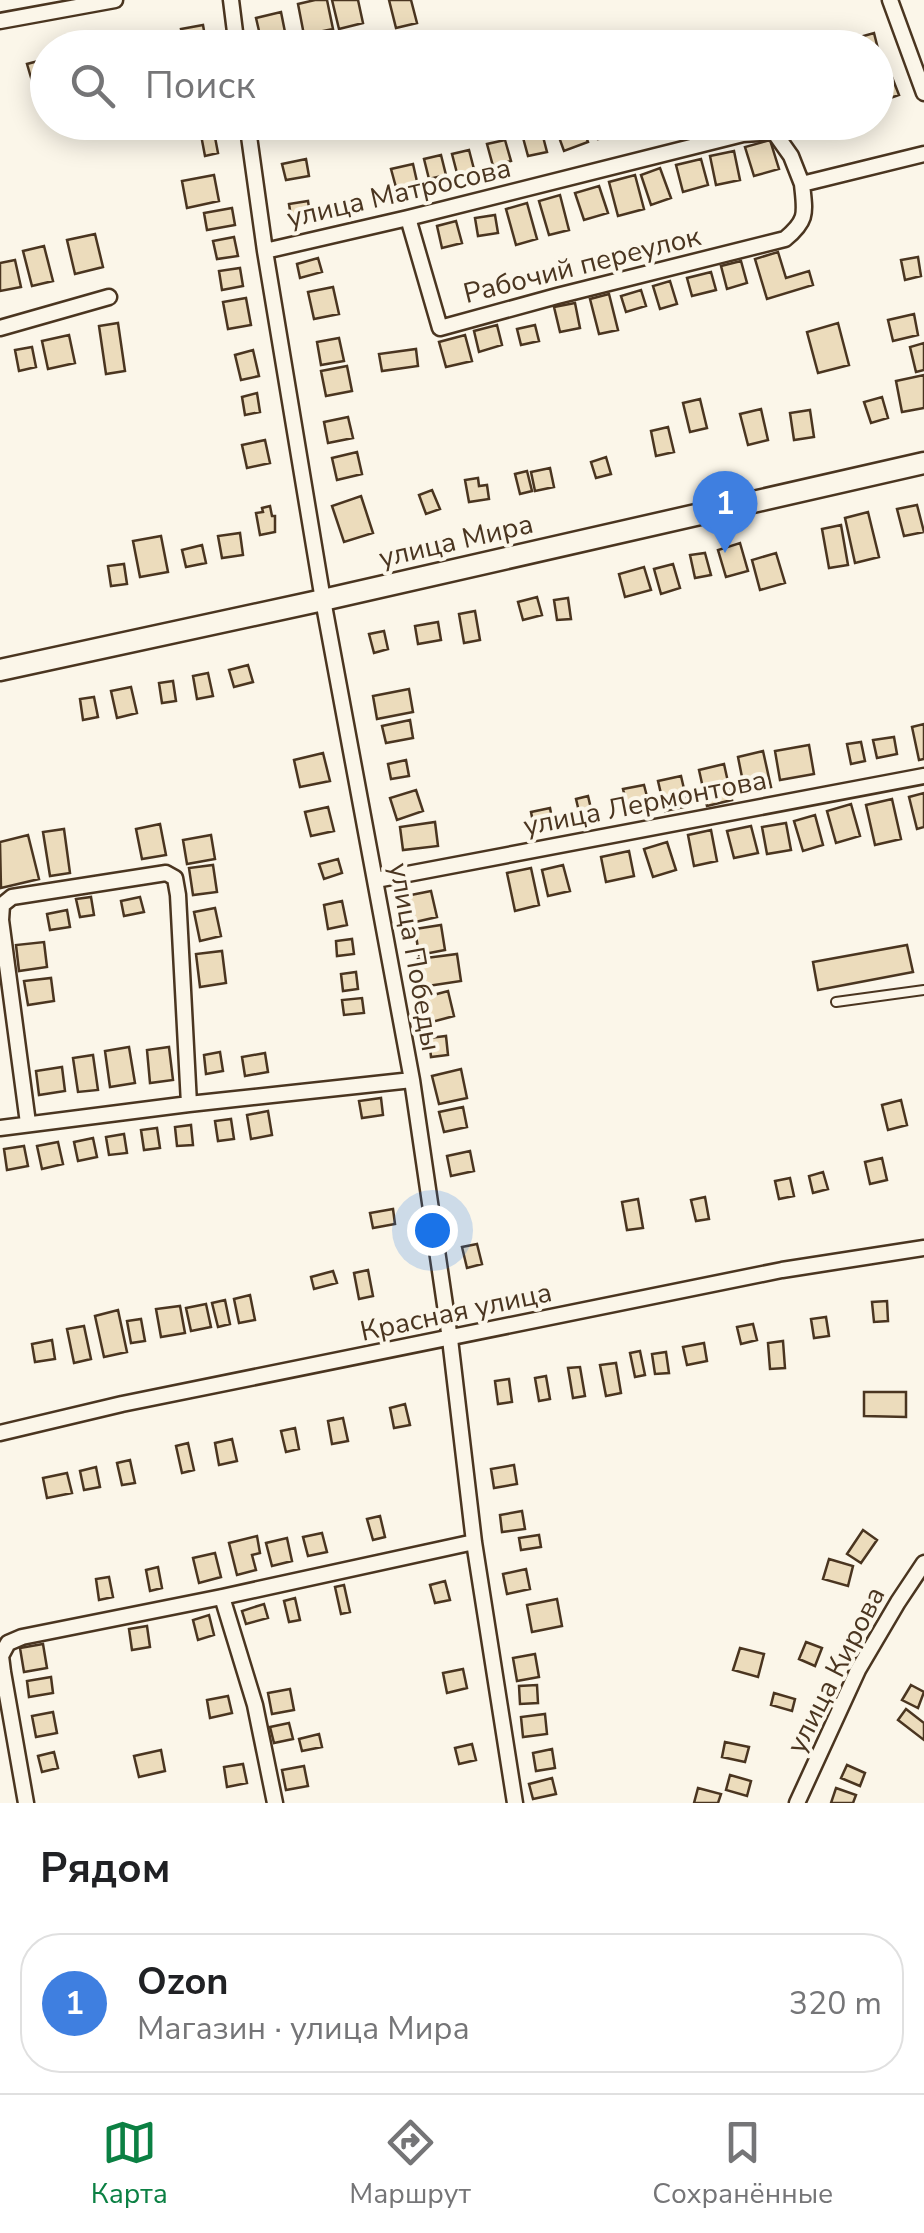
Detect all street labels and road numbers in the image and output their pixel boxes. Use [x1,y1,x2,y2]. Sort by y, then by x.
street label: улица Матросова [283,149,515,237]
street label: Рабочий переулок [459,217,705,313]
street label: улица Мира [375,505,537,577]
street label: улица Лермонтова [520,761,770,845]
street label: улица Победы [380,860,450,1054]
street label: Красная улица [357,1273,555,1351]
street label: улица Кирова [778,1580,894,1760]

